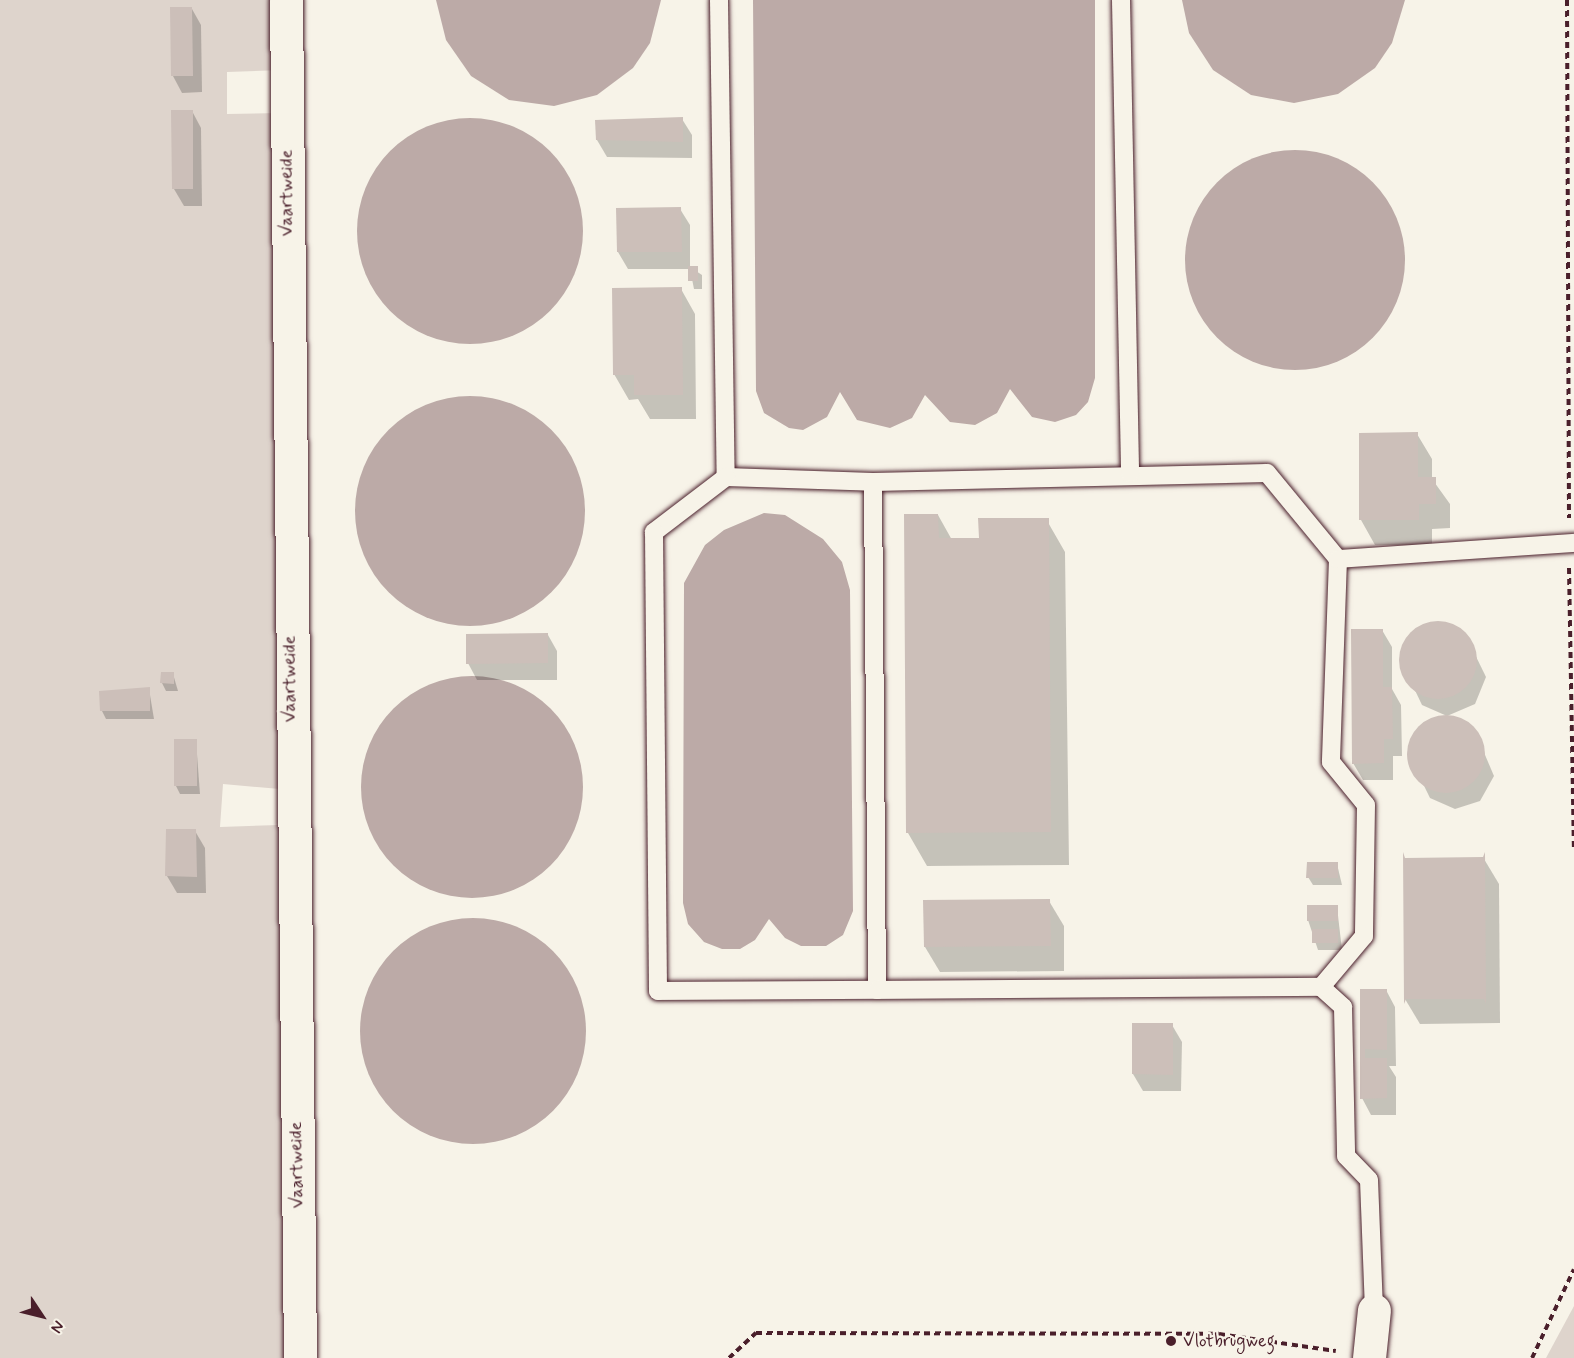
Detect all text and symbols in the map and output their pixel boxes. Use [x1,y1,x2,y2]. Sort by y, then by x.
street label: Vaartweide [276,150,298,236]
street label: Vaartweide [279,636,301,722]
street label: Vaartweide [285,1121,309,1209]
north arrow [12,1286,72,1346]
text: N [45,1316,69,1337]
place label: Vlotbrugweg [1183,1330,1275,1352]
marker: Vlotbrugweg [1164,1334,1178,1348]

